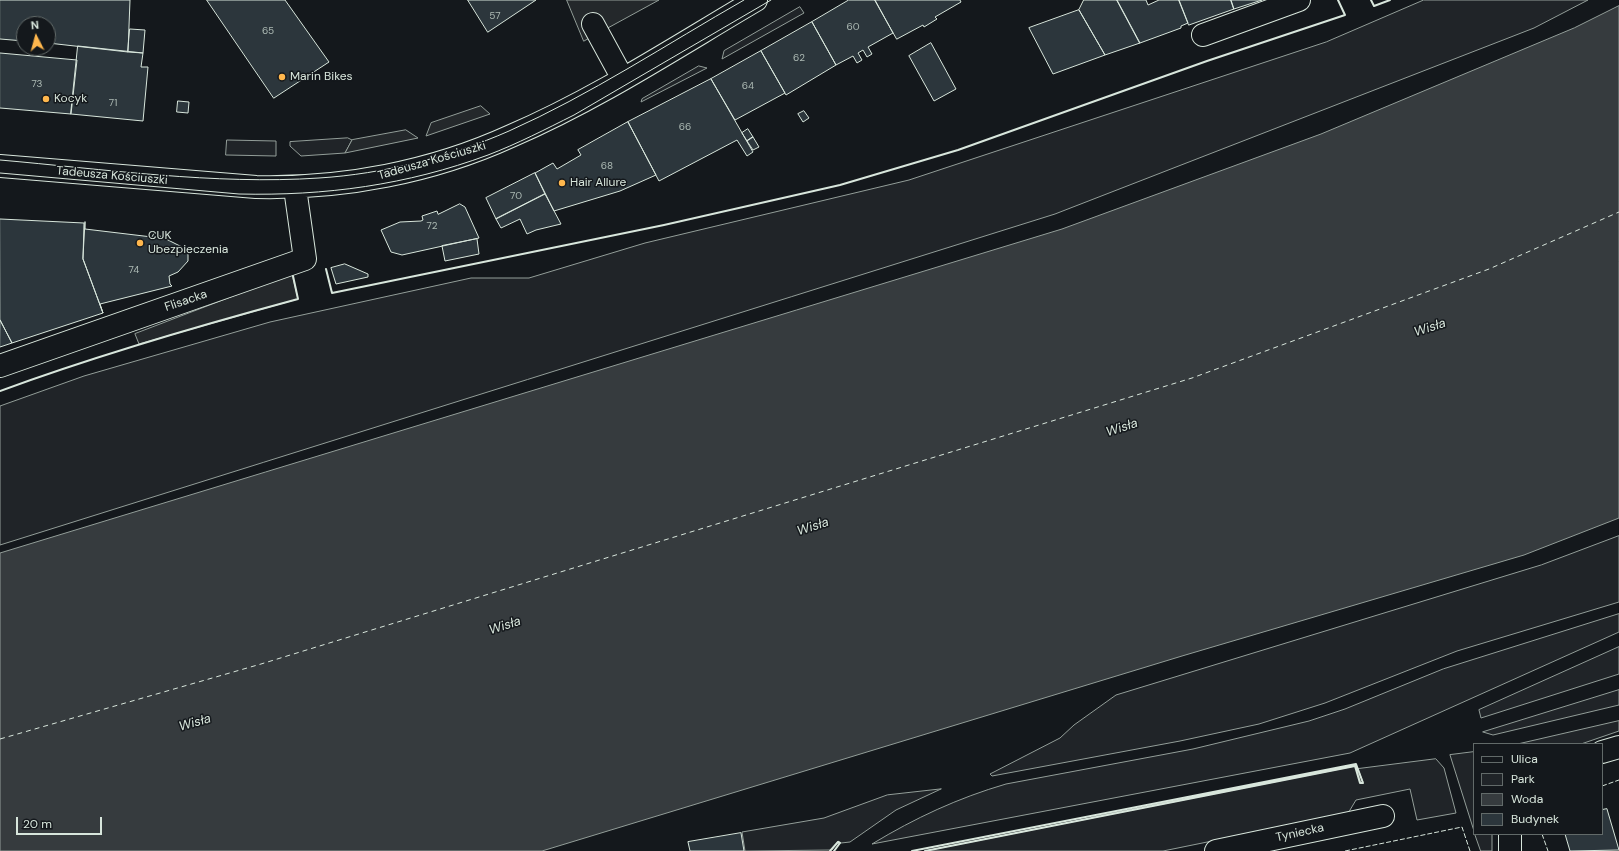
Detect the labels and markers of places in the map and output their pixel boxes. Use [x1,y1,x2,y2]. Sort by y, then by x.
place label: Marin Bikes [290,70,353,84]
marker: Marin Bikes [277,72,287,82]
place label: Kocyk [54,92,87,106]
marker: Kocyk [41,94,51,104]
place label: Hair Allure [570,176,626,190]
marker: Hair Allure [557,178,567,188]
place label: CUK Ubezpieczenia [148,229,228,257]
marker: CUK Ubezpieczenia [135,238,145,248]

